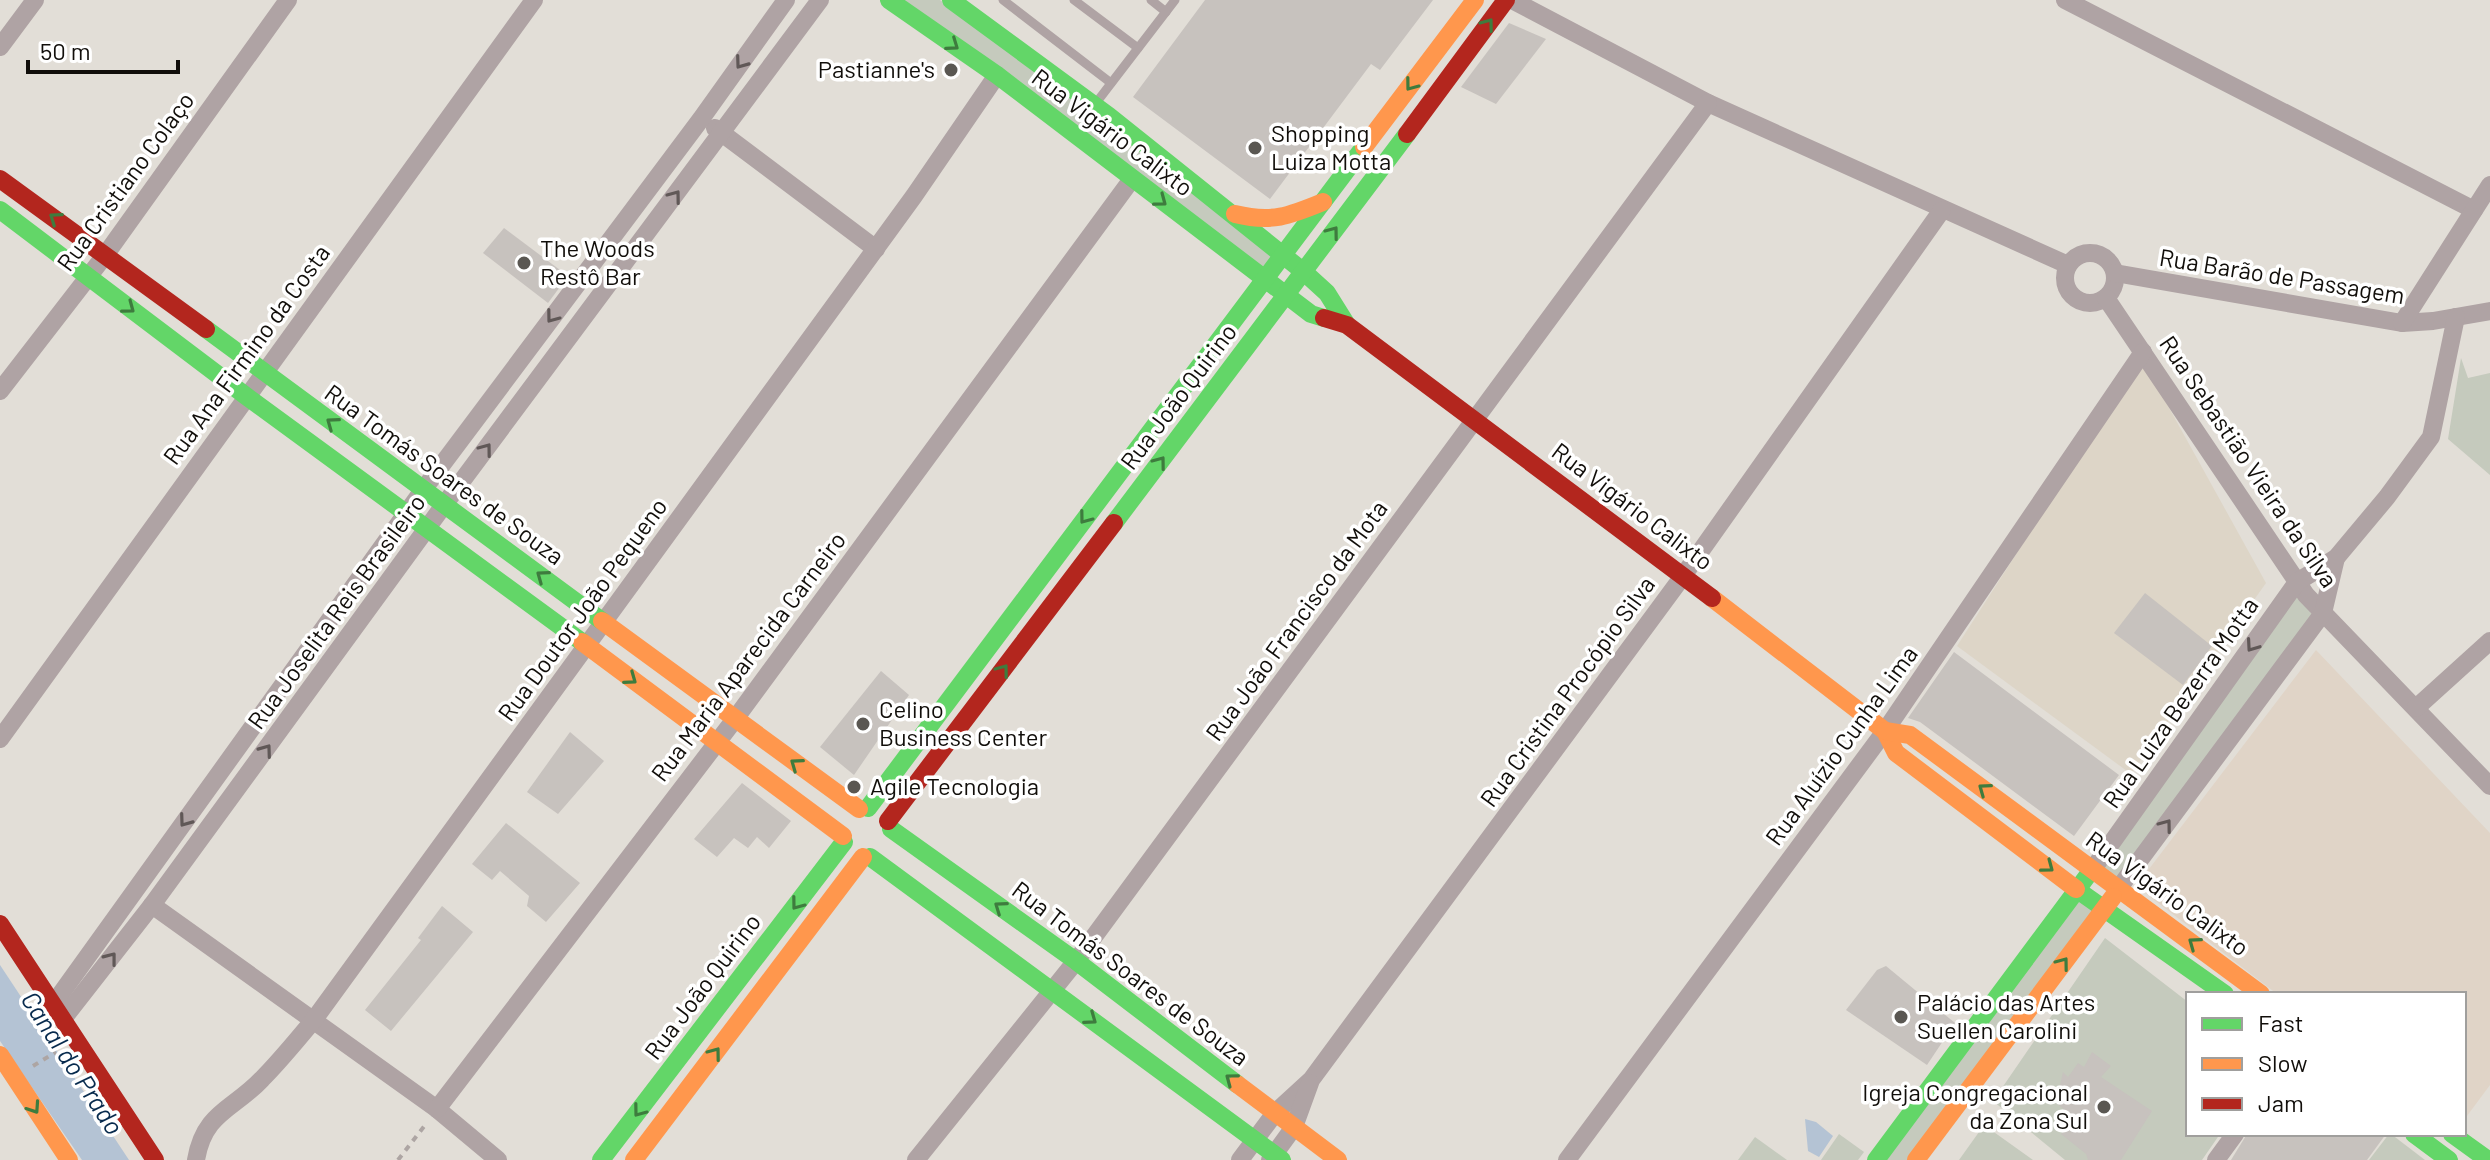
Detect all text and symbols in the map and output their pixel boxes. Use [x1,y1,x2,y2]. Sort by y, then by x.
one-way arrow [1479,18,1493,32]
scale bar [28,24,178,74]
one-way arrow [945,35,959,50]
text: 50 m [40,36,91,65]
place label: Pastianne's [818,54,935,83]
one-way arrow [736,55,750,69]
marker: Pastianne's [942,61,960,79]
street label: Rua Vigário Calixto [1027,62,1199,202]
one-way arrow [1407,76,1421,91]
street label: Rua Cristiano Colaço [50,86,199,276]
place label: Shopping Luiza Motta [1271,118,1391,175]
marker: Shopping Luiza Motta [1246,139,1264,157]
one-way arrow [666,191,680,205]
one-way arrow [1152,191,1167,205]
one-way arrow [50,213,64,228]
one-way arrow [1324,227,1338,241]
place label: The Woods Restô Bar [540,233,655,290]
street label: Rua Ana Firmino da Costa [156,239,335,470]
street label: Rua Barão de Passagem [2157,242,2407,309]
marker: The Woods Restô Bar [515,254,533,272]
one-way arrow [120,298,135,312]
one-way arrow [547,308,561,322]
street label: Rua João Quirino [1114,317,1242,475]
street label: Rua Sebastião Vieira da Silva [2154,330,2344,592]
street label: Rua Tomás Soares de Souza [320,377,570,570]
one-way arrow [326,418,341,432]
street label: Rua Vigário Calixto [1547,436,1719,576]
one-way arrow [476,444,490,458]
one-way arrow [1150,456,1164,471]
street label: Rua Joselita Reis Brasileiro [241,488,431,734]
street label: Rua Doutor João Pequeno [491,492,672,726]
street label: Rua João Francisco da Mota [1199,494,1393,746]
one-way arrow [1080,510,1095,524]
street label: Rua Maria Aparecida Carneiro [644,526,851,787]
street label: Rua Cristina Procópio Silva [1473,570,1660,812]
one-way arrow [536,571,551,586]
street label: Rua Luiza Bezerra Motta [2096,591,2264,813]
one-way arrow [2247,637,2261,652]
street label: Rua Aluízio Cunha Lima [1759,640,1923,851]
one-way arrow [993,664,1007,678]
one-way arrow [622,669,636,684]
place label: Celino Business Center [879,694,1048,751]
marker: Celino Business Center [854,715,872,733]
one-way arrow [257,744,271,758]
one-way arrow [791,759,805,773]
place label: Agile Tecnologia [870,771,1039,800]
marker: Agile Tecnologia [845,778,863,796]
one-way arrow [1979,785,1993,799]
one-way arrow [180,813,195,827]
one-way arrow [2156,820,2170,834]
street label: Rua Vigário Calixto [2081,824,2255,962]
one-way arrow [2039,858,2054,872]
street label: Rua Tomás Soares de Souza [1007,874,1255,1071]
one-way arrow [792,896,806,910]
one-way arrow [995,902,1009,917]
street label: Rua João Quirino [638,907,766,1065]
one-way arrow [2188,939,2203,953]
one-way arrow [101,952,115,967]
one-way arrow [2054,957,2068,972]
water label: Canal do Prado [15,985,131,1140]
place label: Palácio das Artes Suellen Carolini [1917,987,2095,1044]
legend [2186,992,2466,1136]
marker: Palácio das Artes Suellen Carolini [1892,1008,1910,1026]
text: Fast [2258,1008,2303,1037]
one-way arrow [1082,1010,1097,1024]
one-way arrow [705,1047,719,1062]
text: Slow [2258,1048,2307,1077]
one-way arrow [1225,1075,1240,1089]
place label: Igreja Congregacional da Zona Sul [1862,1077,2088,1134]
text: Jam [2258,1088,2304,1117]
marker: Igreja Congregacional da Zona Sul [2095,1098,2113,1116]
one-way arrow [24,1099,39,1114]
one-way arrow [634,1102,648,1117]

